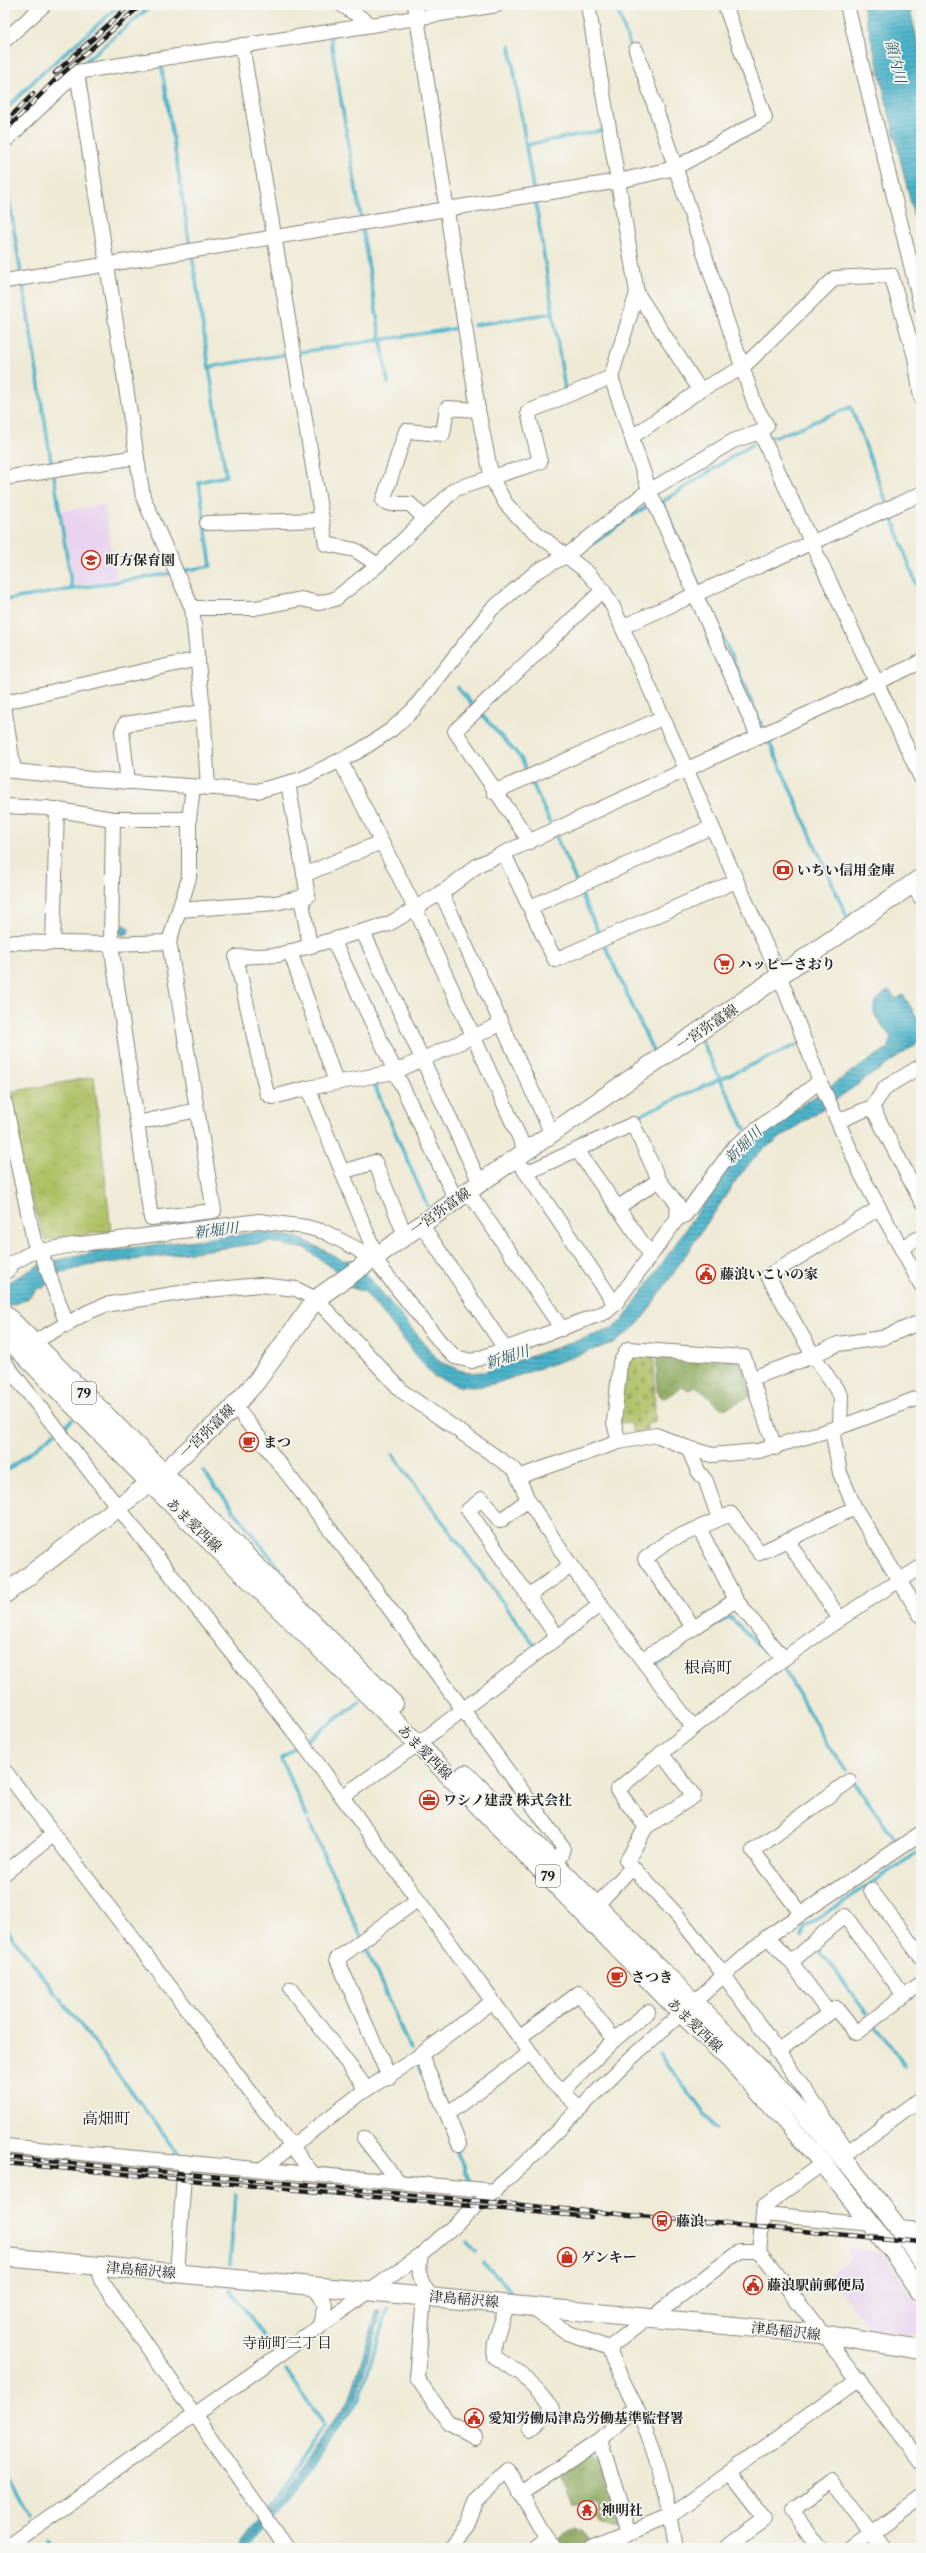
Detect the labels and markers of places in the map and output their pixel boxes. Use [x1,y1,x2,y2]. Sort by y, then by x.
school or university icon: 町方保育園 [80,549,102,571]
place label: 町方保育園 [105,551,175,569]
bank icon: いちい信用金庫 [772,859,794,881]
place label: いちい信用金庫 [797,861,895,879]
supermarket icon: ハッピーさおり [713,953,735,975]
place label: ハッピーさおり [738,955,835,973]
public building icon: 藤浪いこいの家 [695,1263,717,1285]
place label: 藤浪いこいの家 [720,1265,818,1283]
cafe icon: まつ [238,1431,260,1453]
place label: まつ [263,1433,291,1451]
office icon: ワシノ建設 株式会社 [418,1789,440,1811]
place label: ワシノ建設 株式会社 [443,1791,572,1809]
cafe icon: さつき [606,1966,628,1988]
place label: さつき [631,1968,673,1986]
station icon: 藤浪 [651,2210,673,2232]
place label: 藤浪 [676,2212,705,2230]
shop icon: ゲンキー [556,2246,578,2268]
place label: ゲンキー [581,2248,637,2266]
public building icon: 藤浪駅前郵便局 [742,2274,764,2296]
place label: 藤浪駅前郵便局 [767,2276,865,2294]
public building icon: 愛知労働局津島労働基準監督署 [463,2407,485,2429]
place label: 愛知労働局津島労働基準監督署 [488,2409,684,2427]
temple icon: 神明社 [576,2499,598,2521]
place label: 神明社 [601,2501,643,2519]

